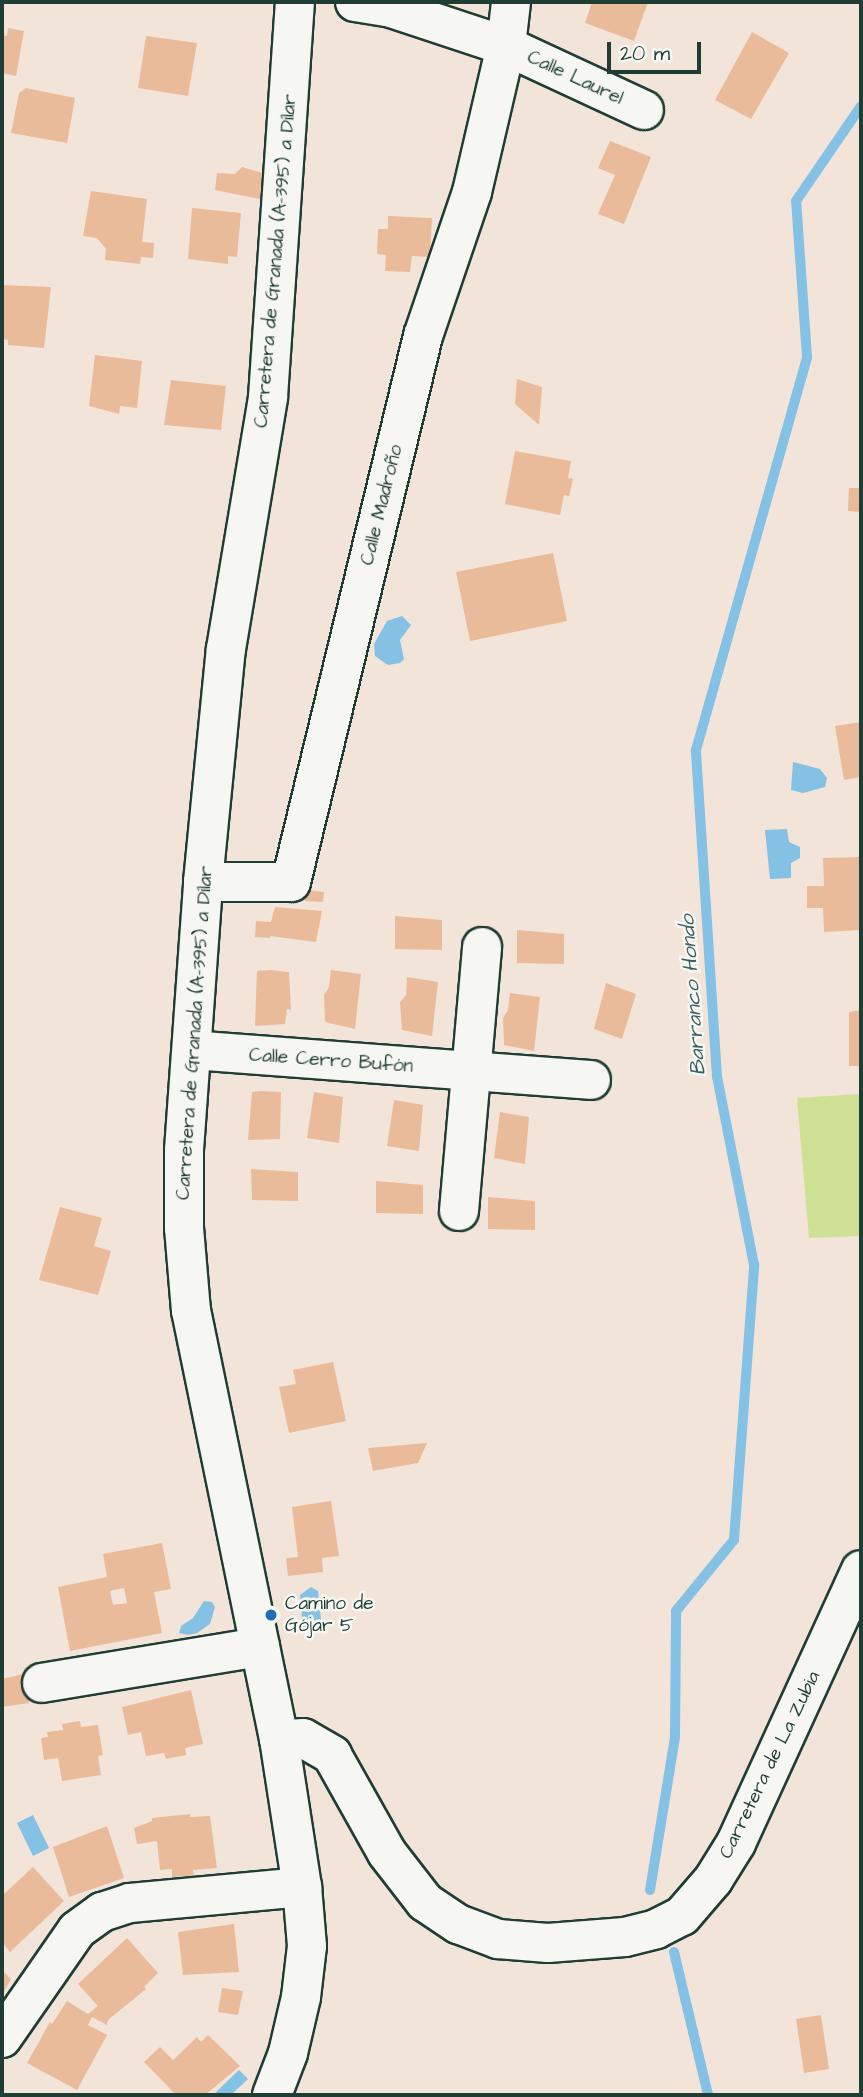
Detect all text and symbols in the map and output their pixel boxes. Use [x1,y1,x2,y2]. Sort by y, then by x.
scale bar [611,28,706,72]
text: 20 m [620,39,670,68]
street label: Calle Laurel [523,46,627,110]
street label: Carretera de Granada (A-395) a Dílar [250,93,302,429]
street label: Calle Madroño [356,442,408,568]
street label: Carretera de Granada (A-395) a Dílar [172,865,218,1201]
water label: Barranco Hondo [675,914,711,1076]
street label: Calle Cerro Bufón [248,1044,414,1078]
place label: Camino de Gójar 5 [285,1593,374,1637]
marker: Camino de Gójar 5 [263,1607,279,1623]
street label: Carretera de La Zubia [715,1667,825,1863]

